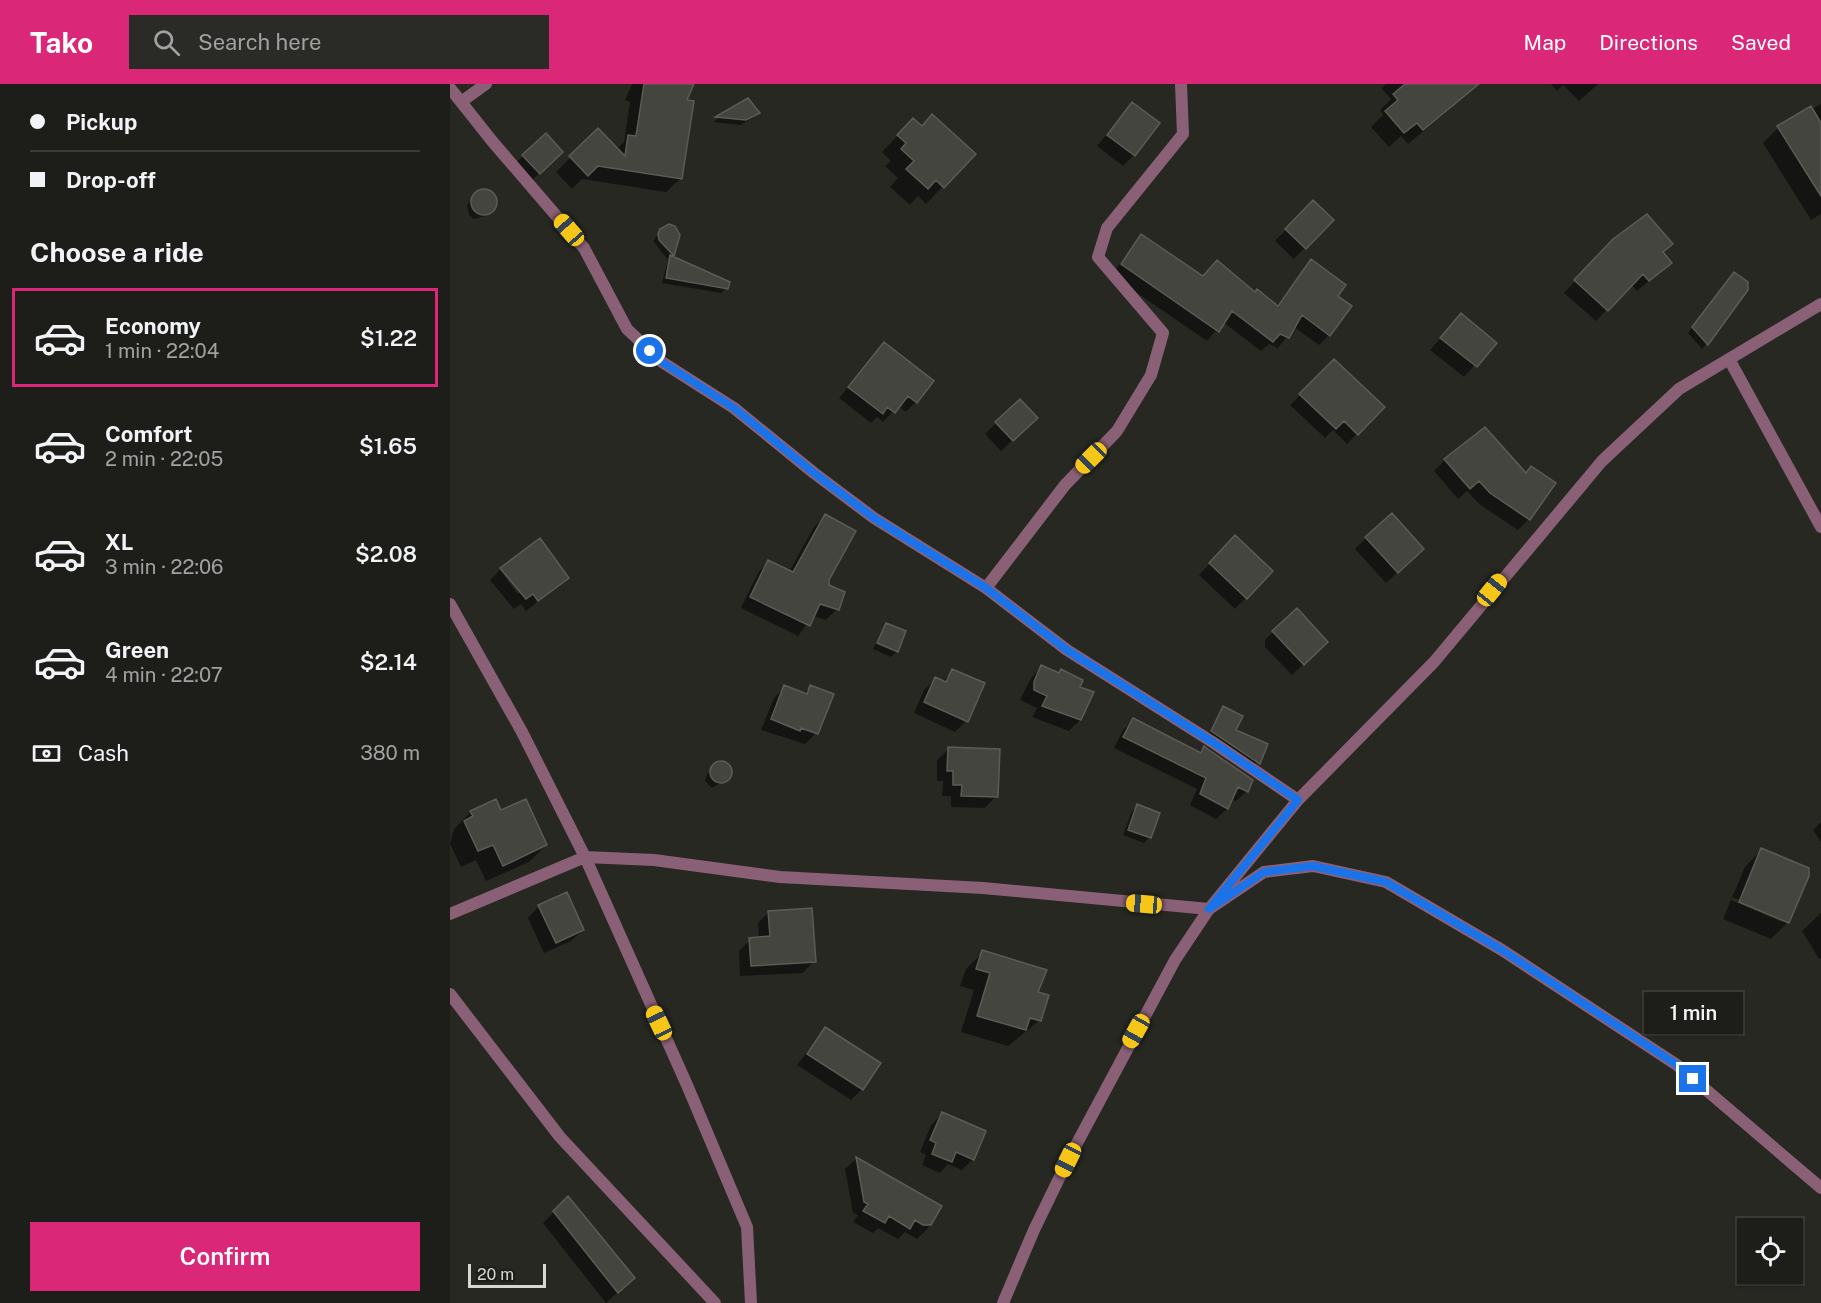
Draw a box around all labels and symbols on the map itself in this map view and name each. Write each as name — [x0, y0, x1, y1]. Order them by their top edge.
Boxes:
car — [550, 211, 588, 249]
route start — [636, 337, 663, 364]
car — [1072, 439, 1110, 477]
car — [1474, 570, 1510, 610]
car — [1125, 893, 1163, 915]
callout: 1 min — [1644, 992, 1742, 1034]
car — [643, 1003, 675, 1043]
car — [1119, 1011, 1153, 1051]
route end — [1679, 1065, 1706, 1092]
car — [1052, 1140, 1084, 1180]
scale bar — [468, 1261, 546, 1288]

